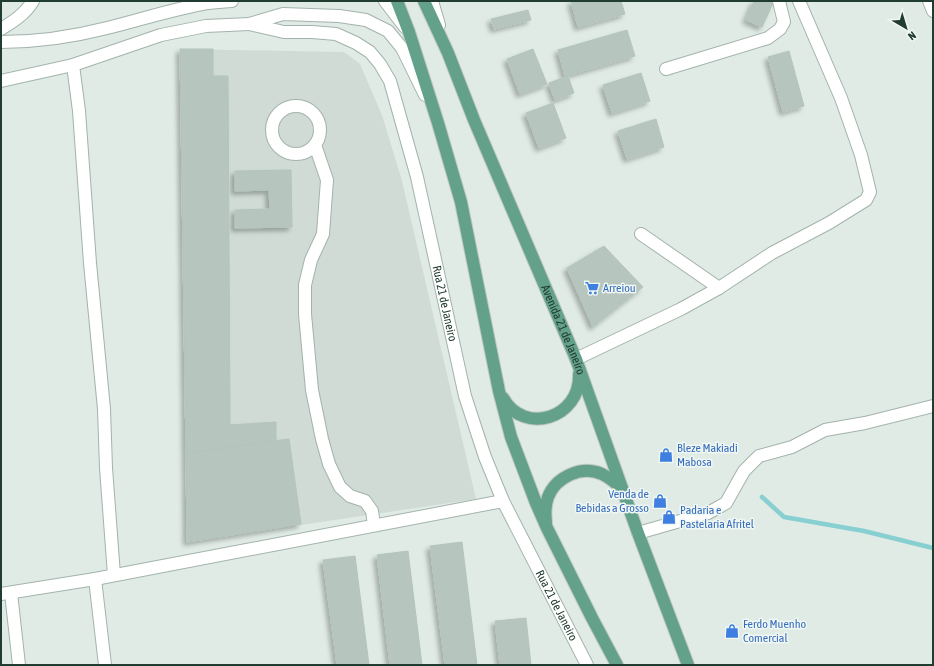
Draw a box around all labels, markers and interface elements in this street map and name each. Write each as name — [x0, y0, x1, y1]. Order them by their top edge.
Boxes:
north arrow — [886, 8, 926, 48]
text: N — [906, 29, 918, 43]
street label: Rua 21 de Janeiro — [430, 264, 460, 343]
supermarket icon: Arreiou — [584, 280, 600, 296]
place label: Arreiou — [603, 281, 636, 295]
street label: Avenida 21 de Janeiro — [538, 283, 588, 377]
place label: Bleze Makiadi Mabosa — [677, 441, 738, 469]
shop icon: Bleze Makiadi Mabosa — [658, 447, 674, 463]
place label: Venda de Bebidas a Grosso — [575, 487, 649, 515]
shop icon: Venda de Bebidas a Grosso — [652, 493, 668, 509]
place label: Padaria e Pastelaria Afritel — [680, 503, 755, 531]
shop icon: Padaria e Pastelaria Afritel — [661, 509, 677, 525]
street label: Rua 21 de Janeiro — [533, 568, 581, 644]
place label: Ferdo Muenho Comercial — [743, 617, 806, 645]
shop icon: Ferdo Muenho Comercial — [724, 623, 740, 639]

